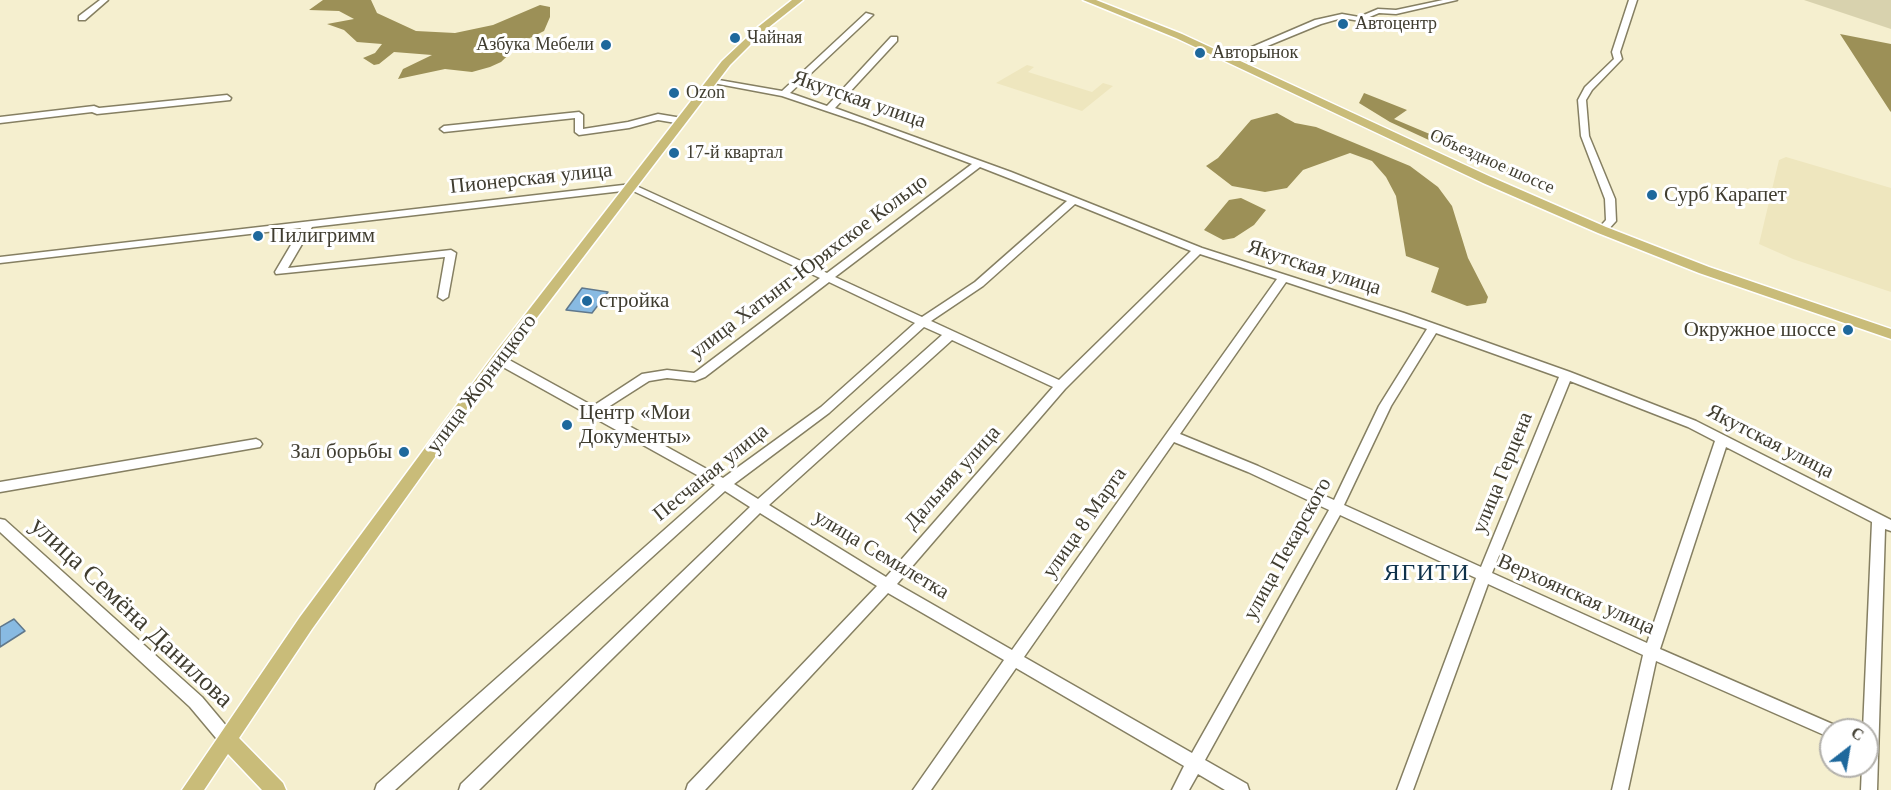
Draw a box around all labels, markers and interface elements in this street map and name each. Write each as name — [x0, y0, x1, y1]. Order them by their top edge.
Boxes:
place label: Автоцентр — [1355, 13, 1437, 35]
marker: Автоцентр — [1336, 17, 1350, 31]
place label: Чайная — [747, 27, 802, 49]
marker: Чайная — [728, 31, 742, 45]
place label: Азбука Мебели — [476, 34, 594, 56]
marker: Азбука Мебели — [599, 38, 613, 52]
place label: Авторынок — [1212, 42, 1298, 64]
marker: Авторынок — [1193, 46, 1207, 60]
street label: Якутская улица — [789, 65, 929, 135]
place label: Ozon — [686, 82, 725, 104]
marker: Ozon — [667, 86, 681, 100]
street label: Объездное шоссе — [1426, 125, 1558, 199]
place label: 17-й квартал — [686, 142, 783, 164]
marker: 17-й квартал — [667, 146, 681, 160]
street label: Пионерская улица — [449, 158, 613, 200]
street label: улица Хатынг-Юряхское Кольцо — [685, 169, 933, 365]
place label: Сурб Карапет — [1664, 182, 1787, 208]
marker: Сурб Карапет — [1645, 188, 1659, 202]
place label: Пилигримм — [270, 223, 375, 249]
marker: Пилигримм — [251, 229, 265, 243]
street label: Якутская улица — [1244, 235, 1384, 301]
place label: стройка — [599, 288, 669, 314]
marker: стройка — [580, 294, 594, 308]
street label: улица Жорницкого — [421, 309, 543, 459]
place label: Окружное шоссе — [1684, 317, 1836, 343]
marker: Окружное шоссе — [1841, 323, 1855, 337]
street label: Якутская улица — [1702, 399, 1838, 485]
place label: Центр «Мои Документы» — [579, 400, 692, 450]
street label: улица Герцена — [1467, 409, 1539, 537]
marker: Центр «Мои Документы» — [560, 418, 574, 432]
street label: Песчаная улица — [648, 419, 774, 527]
street label: Дальняя улица — [900, 421, 1006, 535]
place label: Зал борьбы — [290, 439, 392, 465]
marker: Зал борьбы — [397, 445, 411, 459]
street label: улица 8 Марта — [1037, 463, 1133, 583]
street label: улица Пекарского — [1238, 473, 1338, 625]
street label: улица Семилетка — [809, 505, 953, 605]
street label: улица Семёна Данилова — [23, 511, 239, 715]
street label: Верхоянская улица — [1493, 549, 1659, 641]
district label: ЯГИТИ — [1384, 560, 1470, 588]
north arrow — [1819, 718, 1879, 778]
text: С — [1848, 724, 1867, 744]

